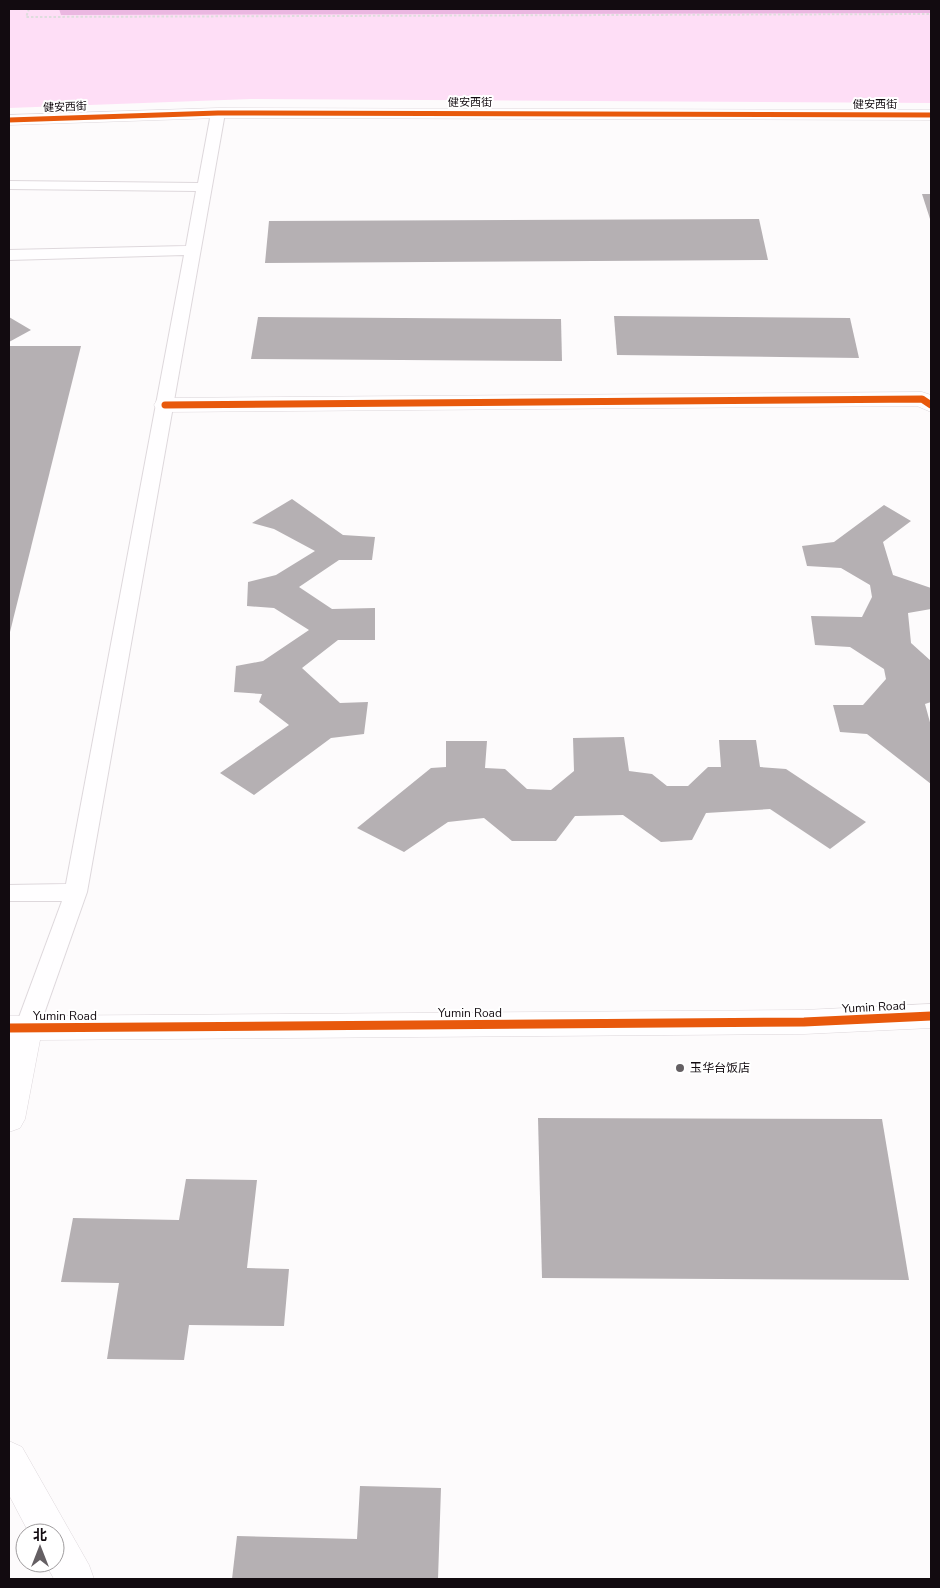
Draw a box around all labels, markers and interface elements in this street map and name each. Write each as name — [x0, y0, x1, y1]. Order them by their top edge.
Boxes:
street label: 健安西街 — [448, 95, 492, 110]
street label: 健安西街 — [853, 97, 897, 112]
street label: 健安西街 — [43, 99, 87, 115]
street label: Yumin Road — [841, 997, 906, 1017]
street label: Yumin Road — [437, 1005, 502, 1021]
street label: Yumin Road — [32, 1008, 97, 1024]
place label: 玉华台饭店 — [690, 1060, 750, 1076]
marker: 玉华台饭店 — [674, 1062, 686, 1074]
north arrow — [15, 1523, 65, 1573]
text: 北 — [33, 1526, 47, 1545]

